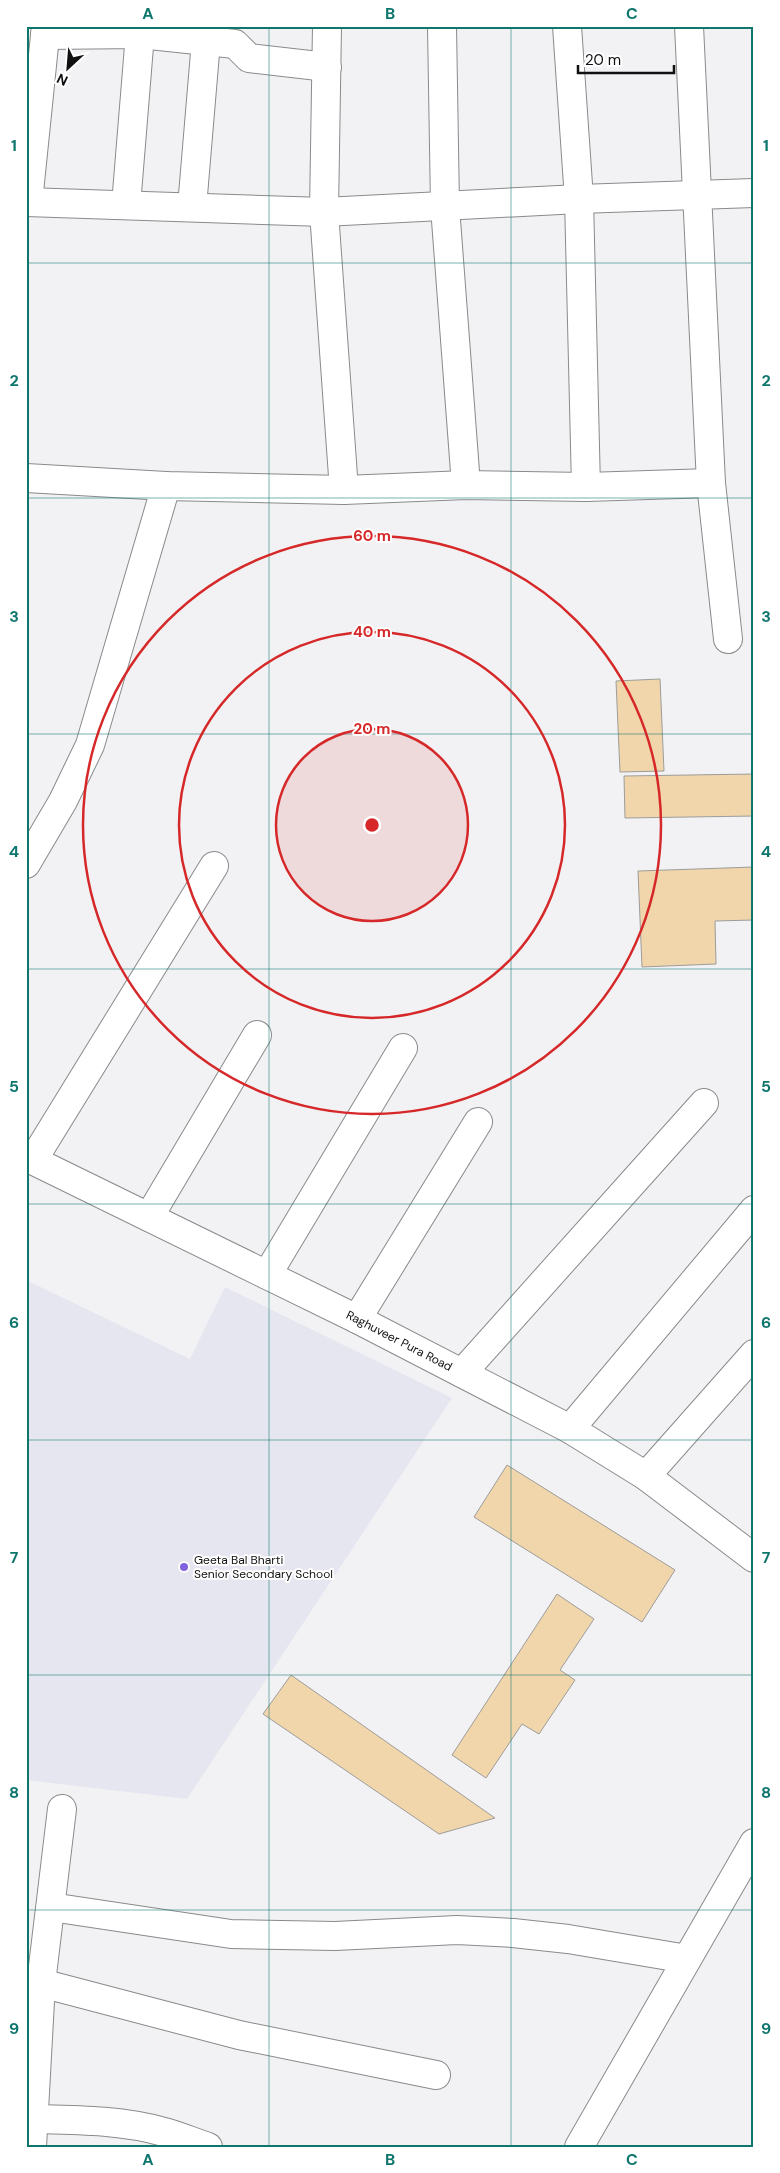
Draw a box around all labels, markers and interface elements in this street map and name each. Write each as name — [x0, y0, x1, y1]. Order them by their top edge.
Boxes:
text: A — [142, 3, 154, 24]
text: B — [385, 3, 395, 24]
text: C — [626, 3, 638, 24]
north arrow — [42, 42, 92, 92]
scale bar — [578, 42, 674, 74]
text: 20 m — [585, 50, 621, 70]
text: N — [54, 69, 71, 90]
text: 1 — [11, 135, 17, 156]
text: 1 — [763, 135, 769, 156]
text: 2 — [9, 370, 19, 391]
text: 2 — [761, 370, 771, 391]
text: 60 m — [353, 526, 391, 546]
text: 3 — [9, 606, 19, 627]
text: 3 — [761, 606, 771, 627]
text: 40 m — [353, 622, 391, 642]
text: 20 m — [354, 719, 390, 739]
centre of rings — [363, 816, 381, 834]
text: 4 — [9, 841, 19, 862]
text: 4 — [761, 841, 771, 862]
text: 5 — [9, 1076, 19, 1097]
text: 5 — [761, 1076, 771, 1097]
street label: Raghuveer Pura Road — [343, 1307, 455, 1375]
text: 6 — [9, 1312, 19, 1333]
text: 6 — [761, 1312, 771, 1333]
text: 7 — [10, 1547, 19, 1568]
text: 7 — [762, 1547, 771, 1568]
place label: Geeta Bal Bharti Senior Secondary School — [194, 1552, 333, 1582]
marker: Geeta Bal Bharti Senior Secondary School — [178, 1561, 190, 1573]
text: 8 — [9, 1782, 19, 1803]
text: 8 — [761, 1782, 771, 1803]
text: 9 — [9, 2018, 19, 2039]
text: 9 — [761, 2018, 771, 2039]
text: A — [142, 2149, 154, 2170]
text: B — [385, 2149, 395, 2170]
text: C — [626, 2149, 638, 2170]

